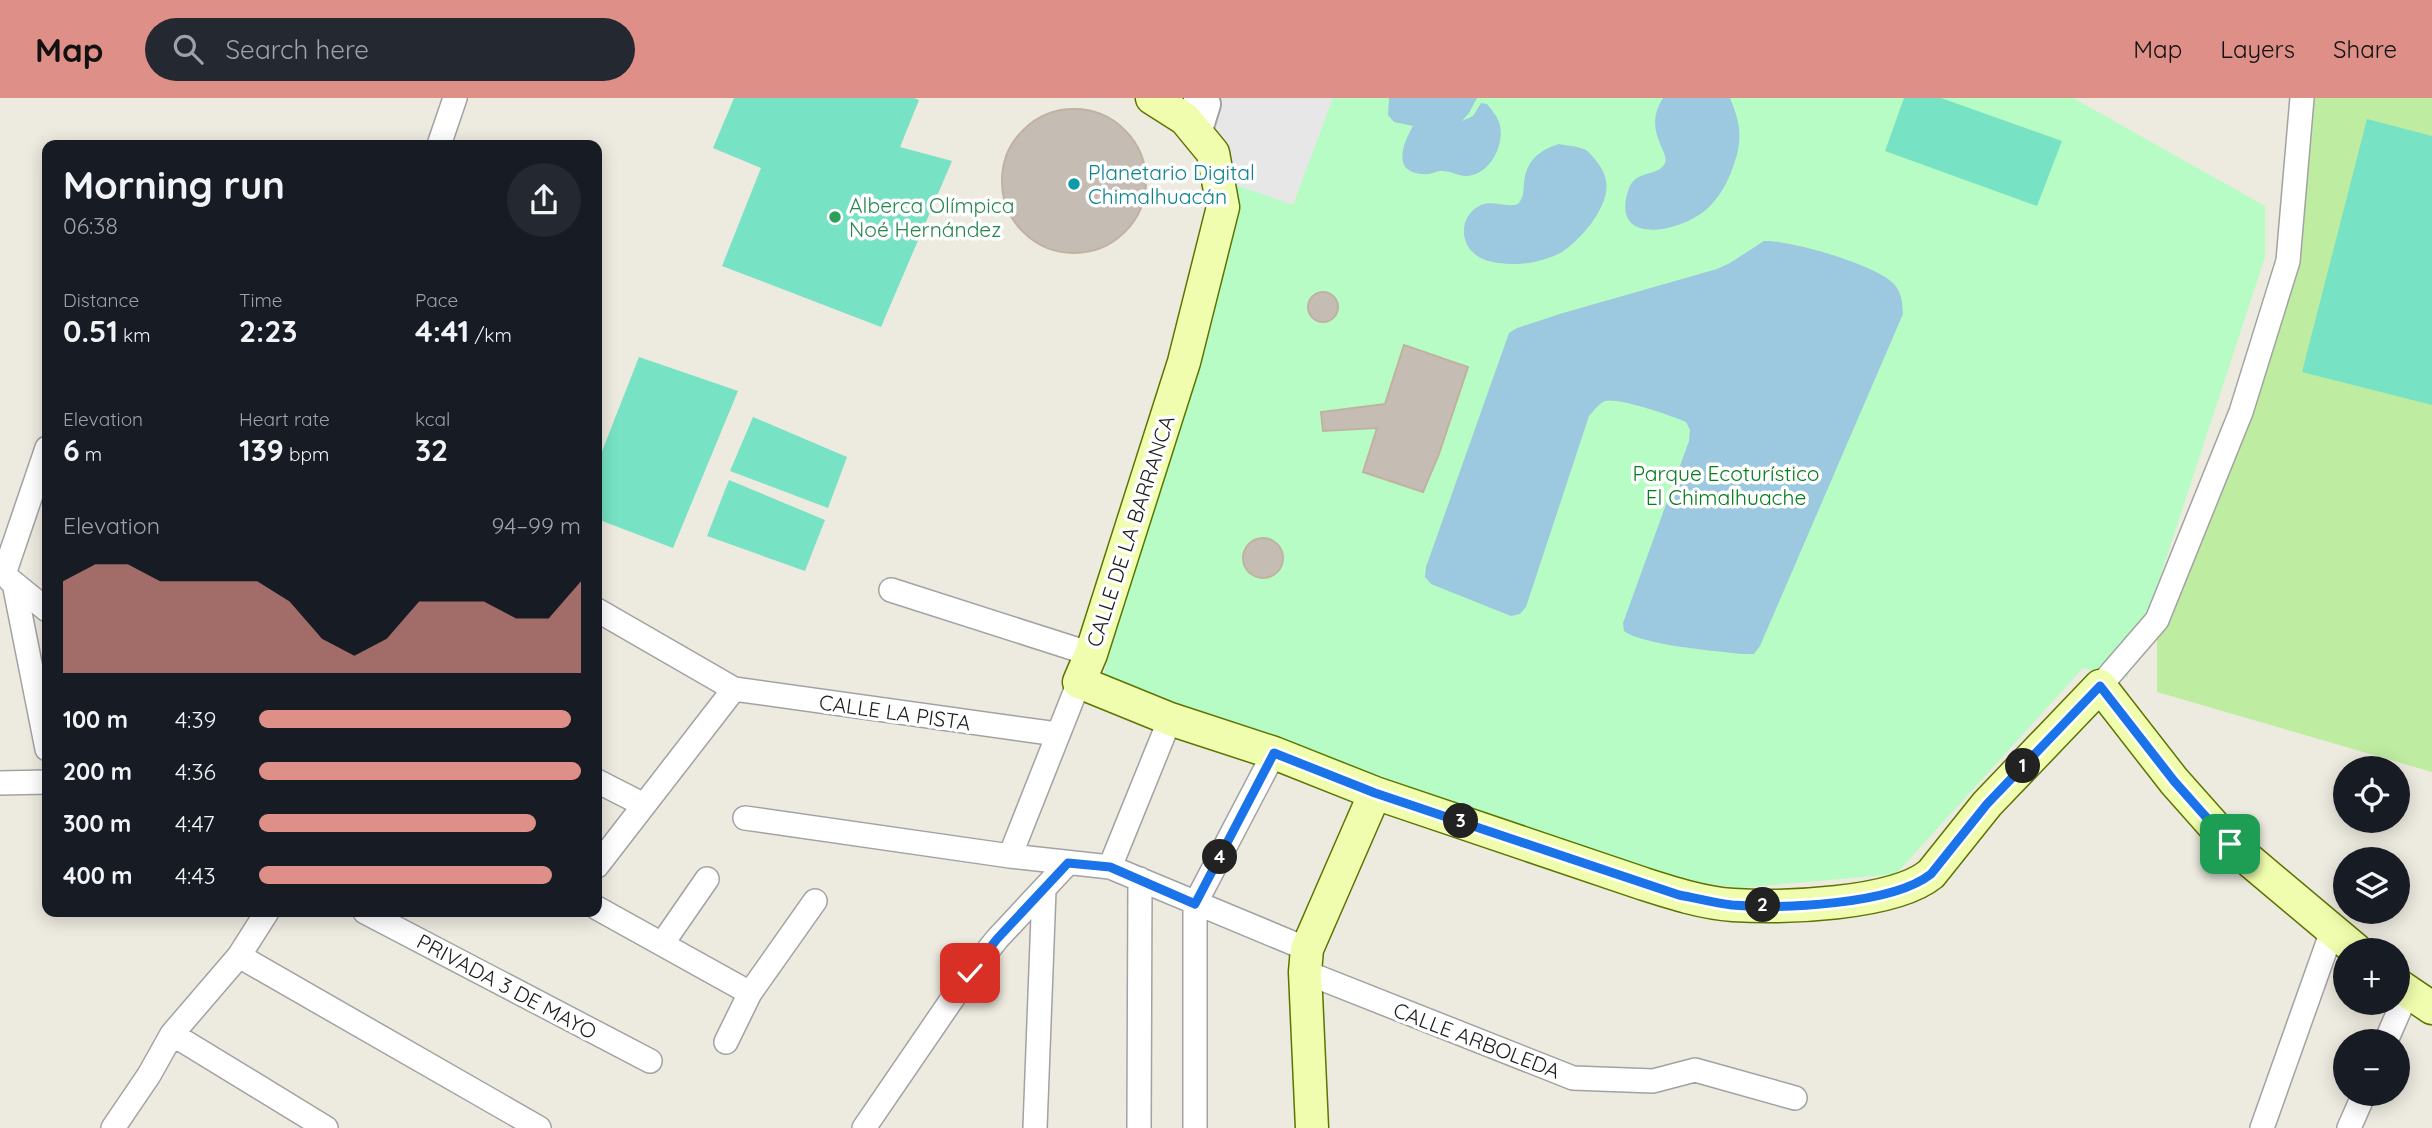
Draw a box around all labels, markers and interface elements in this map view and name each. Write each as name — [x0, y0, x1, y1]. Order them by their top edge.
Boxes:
search box — [145, 18, 635, 81]
text: Map — [35, 29, 103, 70]
icon: search — [169, 30, 207, 68]
text: Search here — [225, 33, 369, 66]
text: Map — [2133, 34, 2182, 64]
text: Layers — [2220, 34, 2295, 64]
text: Share — [2333, 34, 2397, 64]
place label: Planetario Digital Chimalhuacán — [1088, 159, 1255, 209]
text: Morning run — [63, 161, 285, 209]
button: share — [507, 163, 581, 237]
marker: Planetario Digital Chimalhuacán — [1066, 176, 1082, 192]
place label: Alberca Olímpica Noé Hernández — [849, 192, 1014, 242]
marker: Alberca Olímpica Noé Hernández — [827, 209, 843, 225]
text: 06:38 — [63, 211, 118, 240]
text: Distance — [63, 288, 139, 312]
text: Time — [239, 288, 283, 312]
text: Pace — [415, 288, 458, 312]
text: 0.51 — [63, 312, 118, 350]
text: 2:23 — [239, 312, 297, 350]
text: 4:41 — [415, 312, 469, 350]
text: km — [118, 323, 151, 347]
text: /km — [469, 323, 512, 347]
text: Elevation — [63, 407, 143, 431]
text: Heart rate — [239, 407, 330, 431]
text: kcal — [415, 407, 450, 431]
street label: CALLE DE LA BARRANCA — [1080, 412, 1180, 650]
text: 6 — [63, 431, 80, 469]
text: 139 — [239, 431, 284, 469]
text: 32 — [415, 431, 448, 469]
text: m — [80, 442, 102, 466]
text: bpm — [284, 442, 329, 466]
park label: Parque Ecoturístico El Chimalhuache — [1632, 460, 1820, 510]
text: Elevation — [63, 511, 160, 540]
text: 94–99 m — [491, 511, 581, 540]
street label: CALLE LA PISTA — [818, 689, 972, 735]
text: 100 m — [63, 705, 128, 734]
text: 4:39 — [175, 705, 216, 734]
pin: 1 — [2006, 748, 2040, 784]
text: 1 — [2019, 753, 2026, 777]
map controls — [2333, 756, 2410, 1106]
button: locate — [2333, 756, 2410, 833]
text: 200 m — [63, 757, 132, 786]
text: 4:36 — [175, 757, 216, 786]
pin: 3 — [1444, 804, 1478, 838]
text: 3 — [1455, 808, 1466, 832]
text: 300 m — [63, 809, 131, 838]
text: 4:47 — [175, 809, 215, 838]
pin — [2200, 814, 2260, 874]
icon: arrive — [2211, 825, 2249, 863]
pin: 4 — [1202, 840, 1238, 874]
text: 4 — [1214, 844, 1225, 868]
button: layers — [2333, 847, 2410, 924]
text: 400 m — [63, 861, 132, 890]
text: 4:43 — [175, 861, 216, 890]
pin: 2 — [1746, 888, 1780, 922]
text: 2 — [1757, 892, 1768, 916]
street label: PRIVADA 3 DE MAYO — [413, 928, 601, 1044]
button: + — [2333, 938, 2410, 1015]
pin — [940, 943, 1000, 1003]
icon: check — [951, 954, 989, 992]
street label: CALLE ARBOLEDA — [1390, 996, 1564, 1084]
button: − — [2333, 1029, 2410, 1106]

